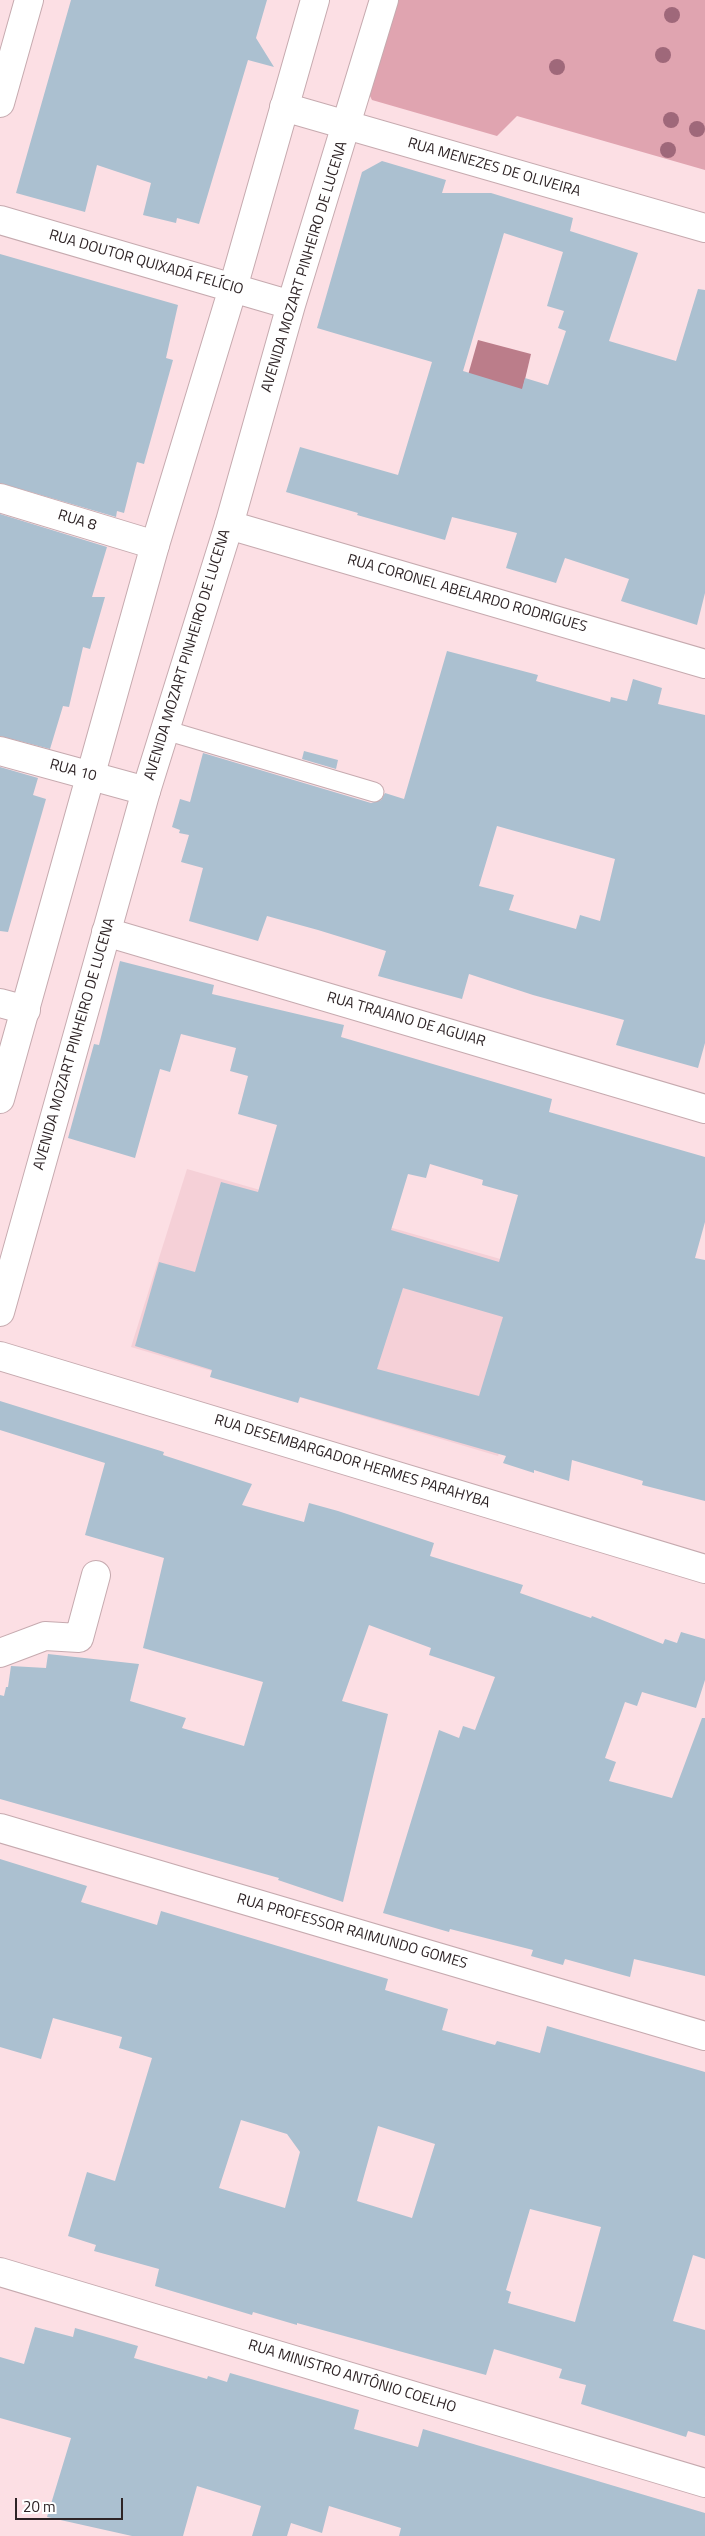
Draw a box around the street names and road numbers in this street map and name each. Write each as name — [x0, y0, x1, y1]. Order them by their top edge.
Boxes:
street label: RUA MENEZES DE OLIVEIRA — [406, 135, 582, 201]
street label: AVENIDA MOZART PINHEIRO DE LUCENA — [258, 139, 352, 395]
street label: RUA DOUTOR QUIXADÁ FELÍCIO — [47, 227, 245, 299]
street label: RUA 8 — [56, 507, 98, 535]
street label: AVENIDA MOZART PINHEIRO DE LUCENA — [141, 527, 235, 783]
street label: RUA CORONEL ABELARDO RODRIGUES — [345, 551, 589, 637]
street label: RUA 10 — [48, 756, 98, 786]
street label: AVENIDA MOZART PINHEIRO DE LUCENA — [30, 916, 120, 1172]
street label: RUA TRAJANO DE AGUIAR — [325, 989, 487, 1051]
street label: RUA DESEMBARGADOR HERMES PARAHYBA — [212, 1411, 492, 1513]
street label: RUA PROFESSOR RAIMUNDO GOMES — [235, 1890, 469, 1974]
street label: RUA MINISTRO ANTÔNIO COELHO — [246, 2337, 458, 2417]

